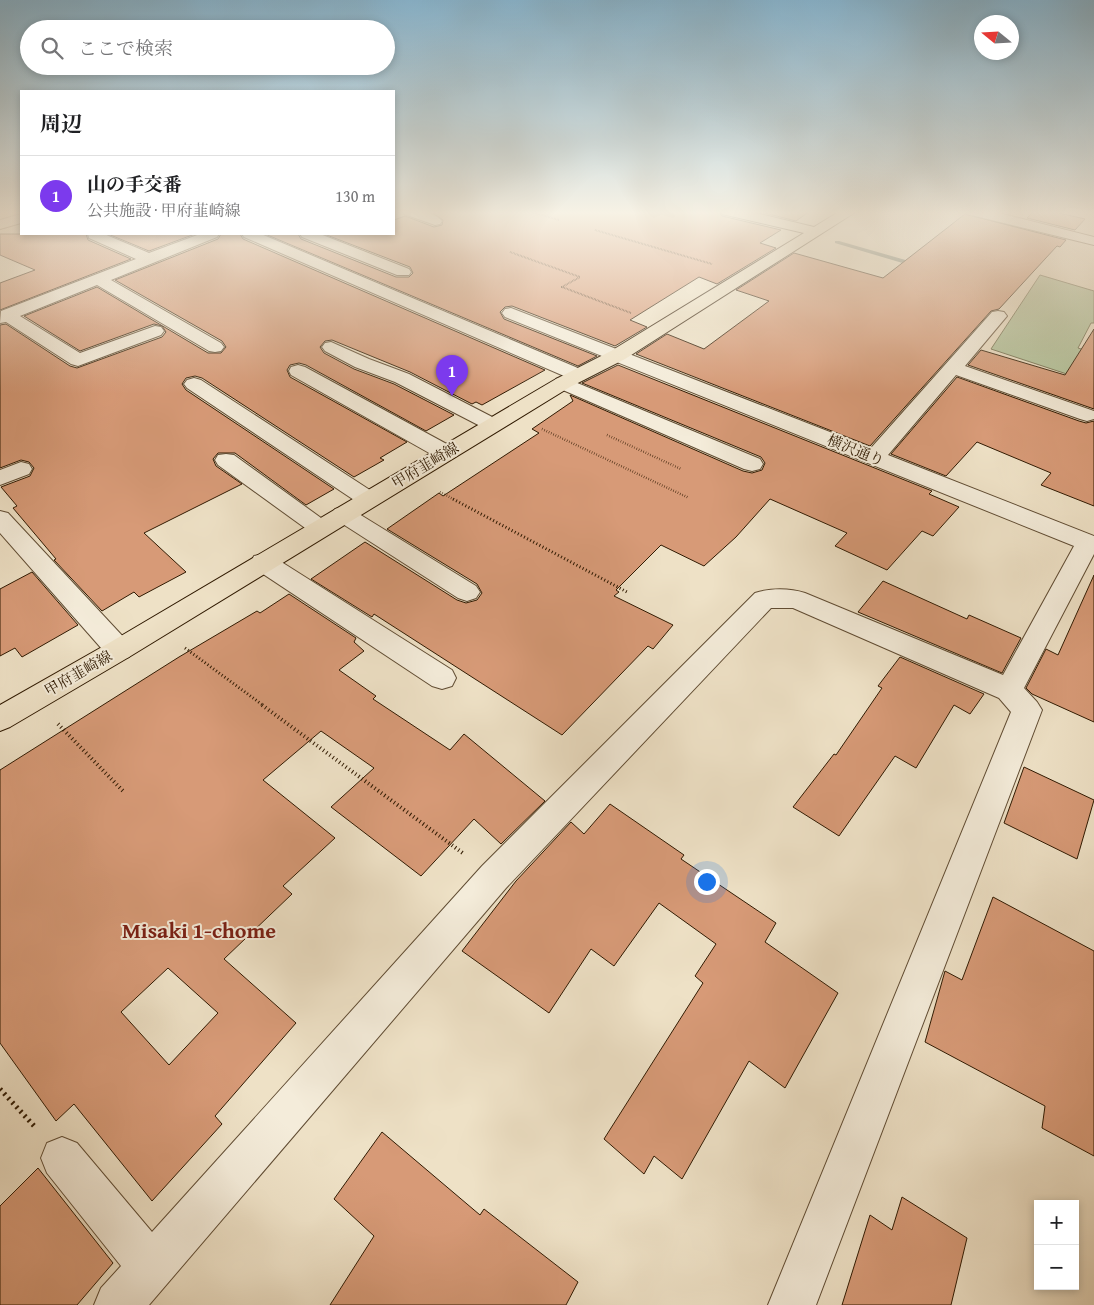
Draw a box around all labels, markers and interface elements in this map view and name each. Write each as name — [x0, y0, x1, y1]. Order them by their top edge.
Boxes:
north arrow — [974, 15, 1019, 60]
search box — [20, 20, 395, 75]
icon: search — [38, 34, 66, 62]
text: ここで検索 — [78, 34, 173, 62]
text: 周辺 — [40, 108, 82, 139]
text: 山の手交番 — [87, 170, 182, 198]
text: 1 — [52, 184, 60, 208]
text: 130 m — [335, 184, 375, 208]
text: 公共施設 · 甲府韮崎線 — [87, 198, 241, 222]
pin: 1 — [436, 355, 468, 396]
street label: 横沢通り — [824, 429, 888, 471]
street label: 甲府韮崎線 — [387, 437, 463, 493]
street label: 甲府韮崎線 — [40, 645, 116, 701]
your location — [694, 869, 720, 895]
district label: Misaki 1-chome — [122, 914, 276, 946]
map controls — [1034, 1200, 1079, 1290]
button: + — [1034, 1200, 1079, 1245]
button: − — [1034, 1245, 1079, 1290]

